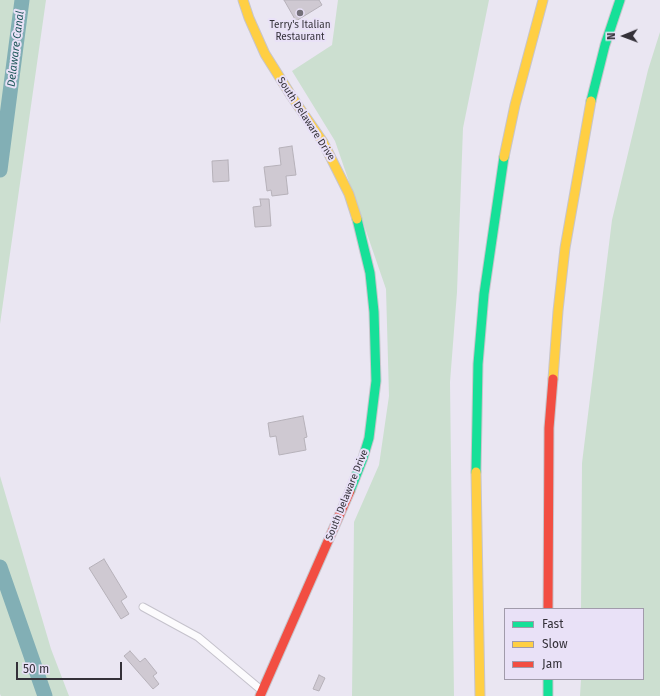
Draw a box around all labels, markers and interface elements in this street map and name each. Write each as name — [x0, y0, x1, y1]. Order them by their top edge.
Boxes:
marker: Terry's Italian Restaurant — [295, 8, 305, 18]
water label: Delaware Canal — [5, 10, 27, 88]
north arrow — [604, 16, 644, 56]
place label: Terry's Italian Restaurant — [270, 19, 330, 42]
text: N — [605, 32, 618, 40]
street label: South Delaware Drive — [275, 75, 337, 163]
street label: South Delaware Drive — [323, 448, 371, 542]
legend — [504, 608, 644, 680]
text: Fast — [542, 617, 564, 631]
text: Slow — [542, 637, 568, 651]
scale bar — [18, 654, 124, 680]
text: Jam — [542, 657, 562, 671]
text: 50 m — [23, 662, 49, 676]

